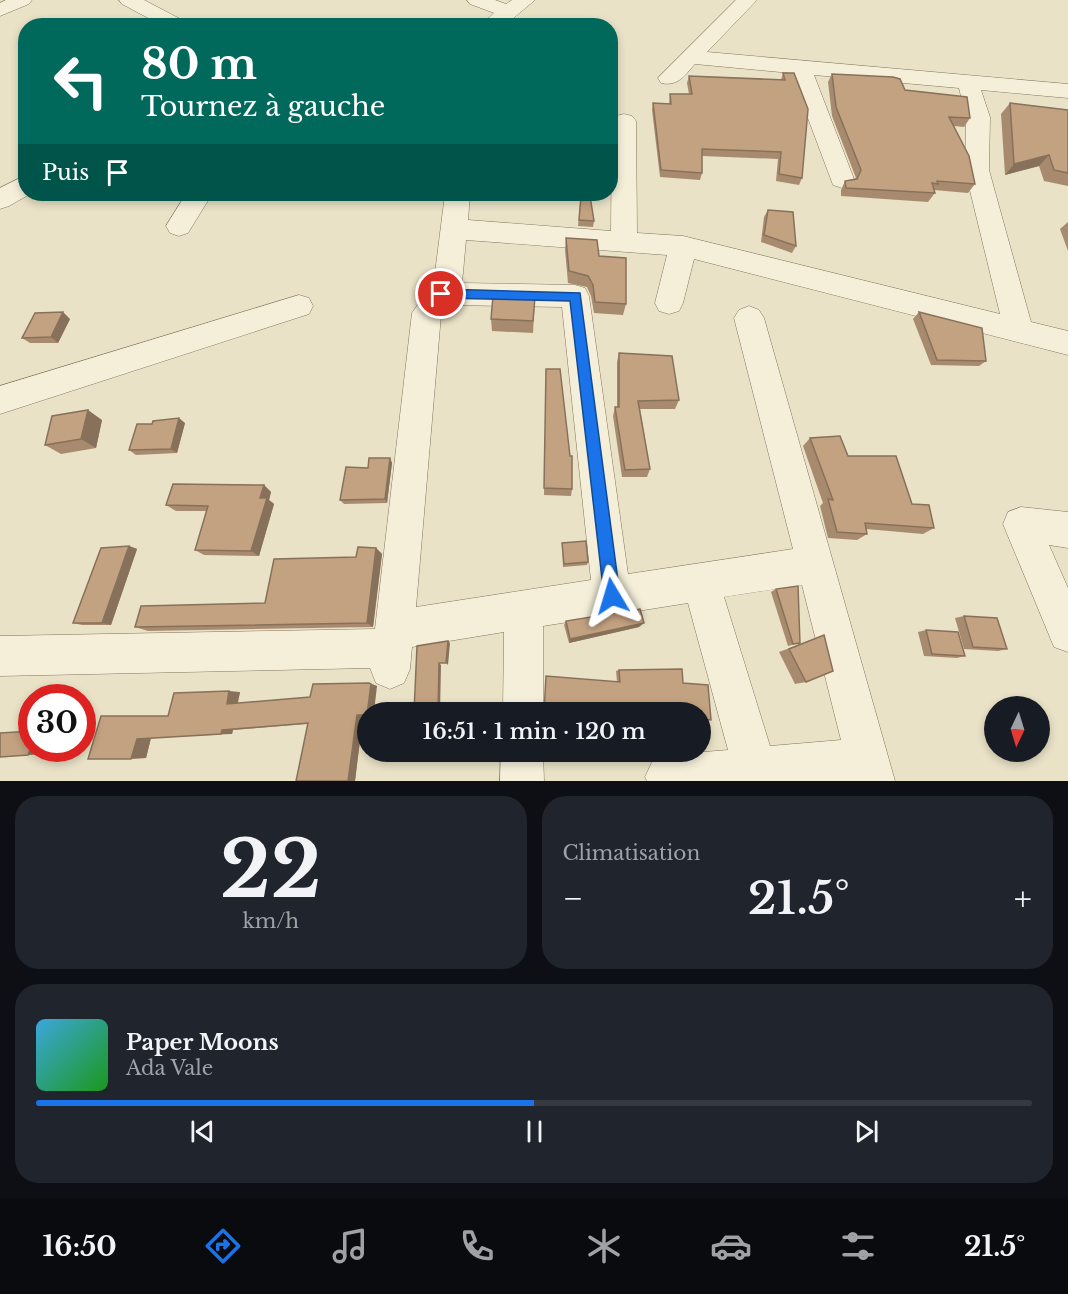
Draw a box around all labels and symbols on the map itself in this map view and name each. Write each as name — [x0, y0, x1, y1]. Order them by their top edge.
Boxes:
pin — [415, 268, 466, 319]
position arrow — [580, 564, 644, 628]
speed limit sign: 30 — [18, 684, 96, 762]
north arrow — [984, 696, 1050, 762]

